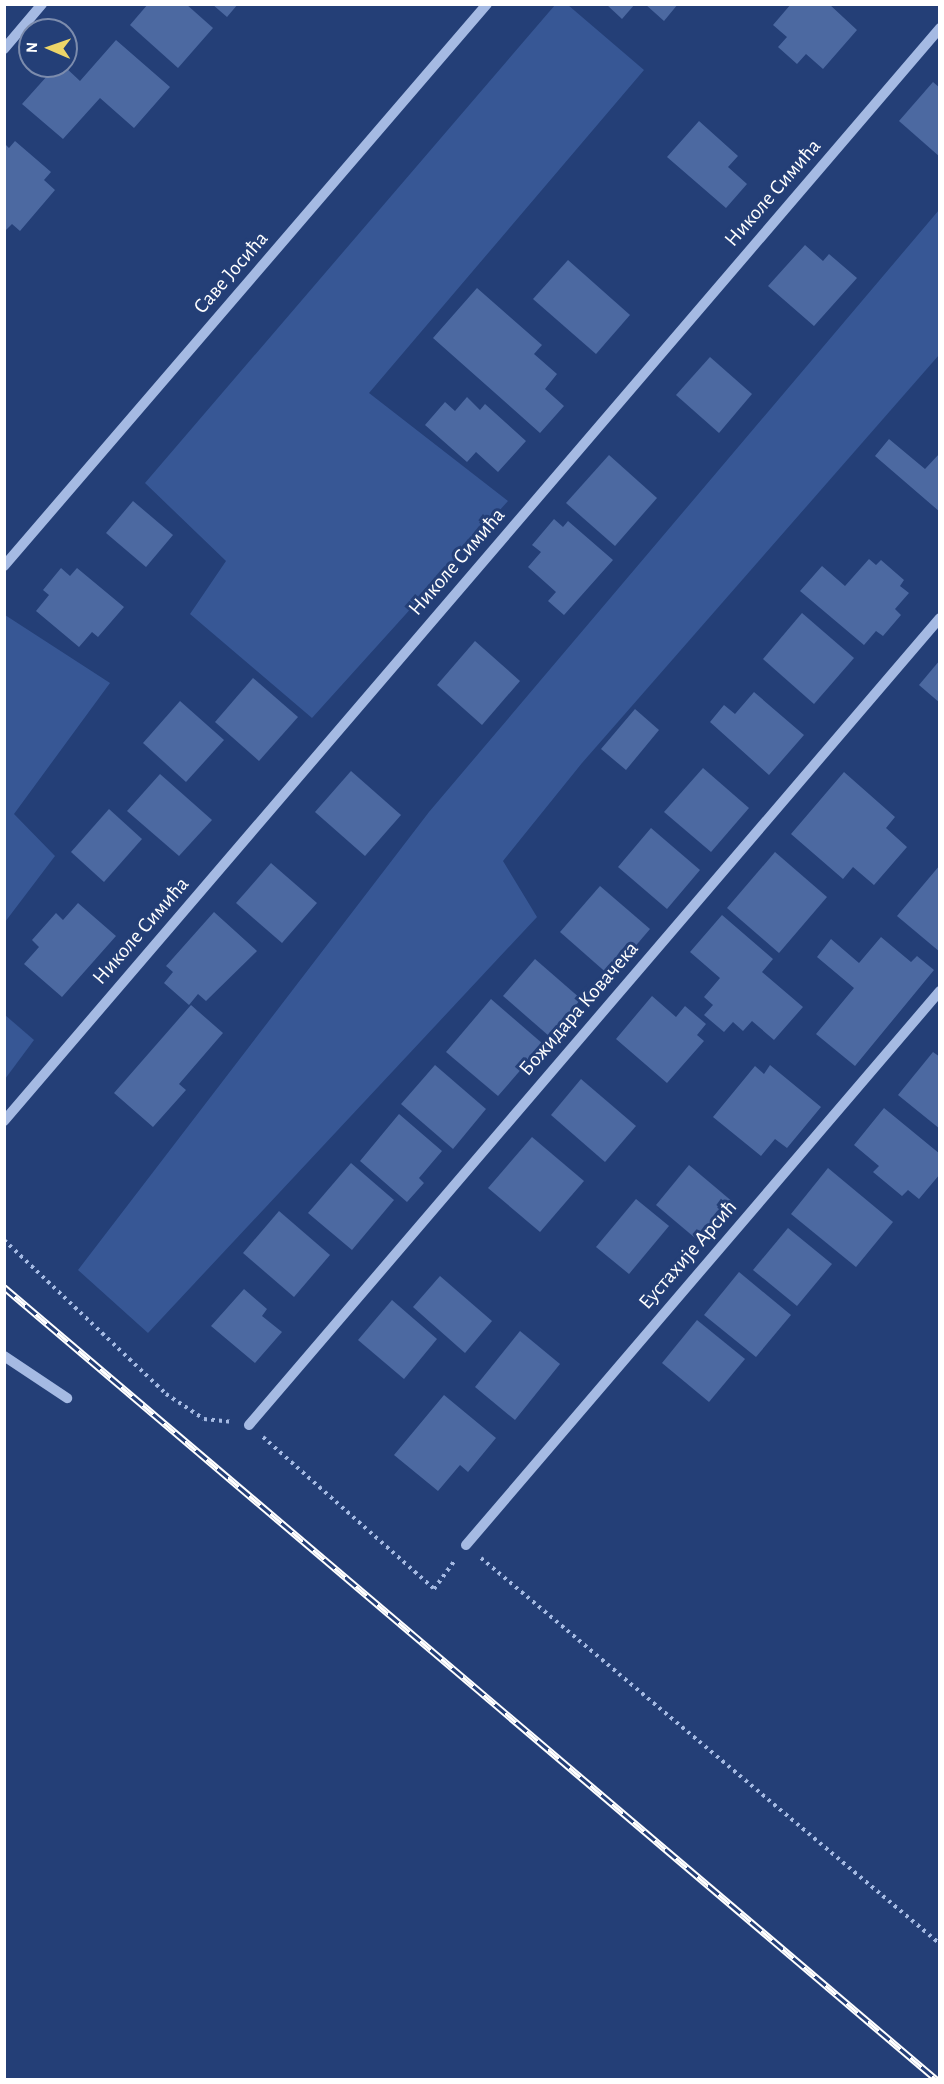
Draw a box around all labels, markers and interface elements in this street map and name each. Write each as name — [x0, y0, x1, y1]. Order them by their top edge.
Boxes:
north arrow — [18, 18, 78, 78]
text: N — [24, 42, 40, 53]
street label: Николе Симића — [719, 134, 827, 252]
street label: Саве Јосића — [188, 227, 274, 319]
street label: Николе Симића — [403, 503, 511, 621]
street label: Николе Симића — [87, 872, 195, 990]
street label: Божидара Ковачека — [514, 937, 644, 1081]
street label: Еустахије Арсић — [634, 1195, 742, 1315]

